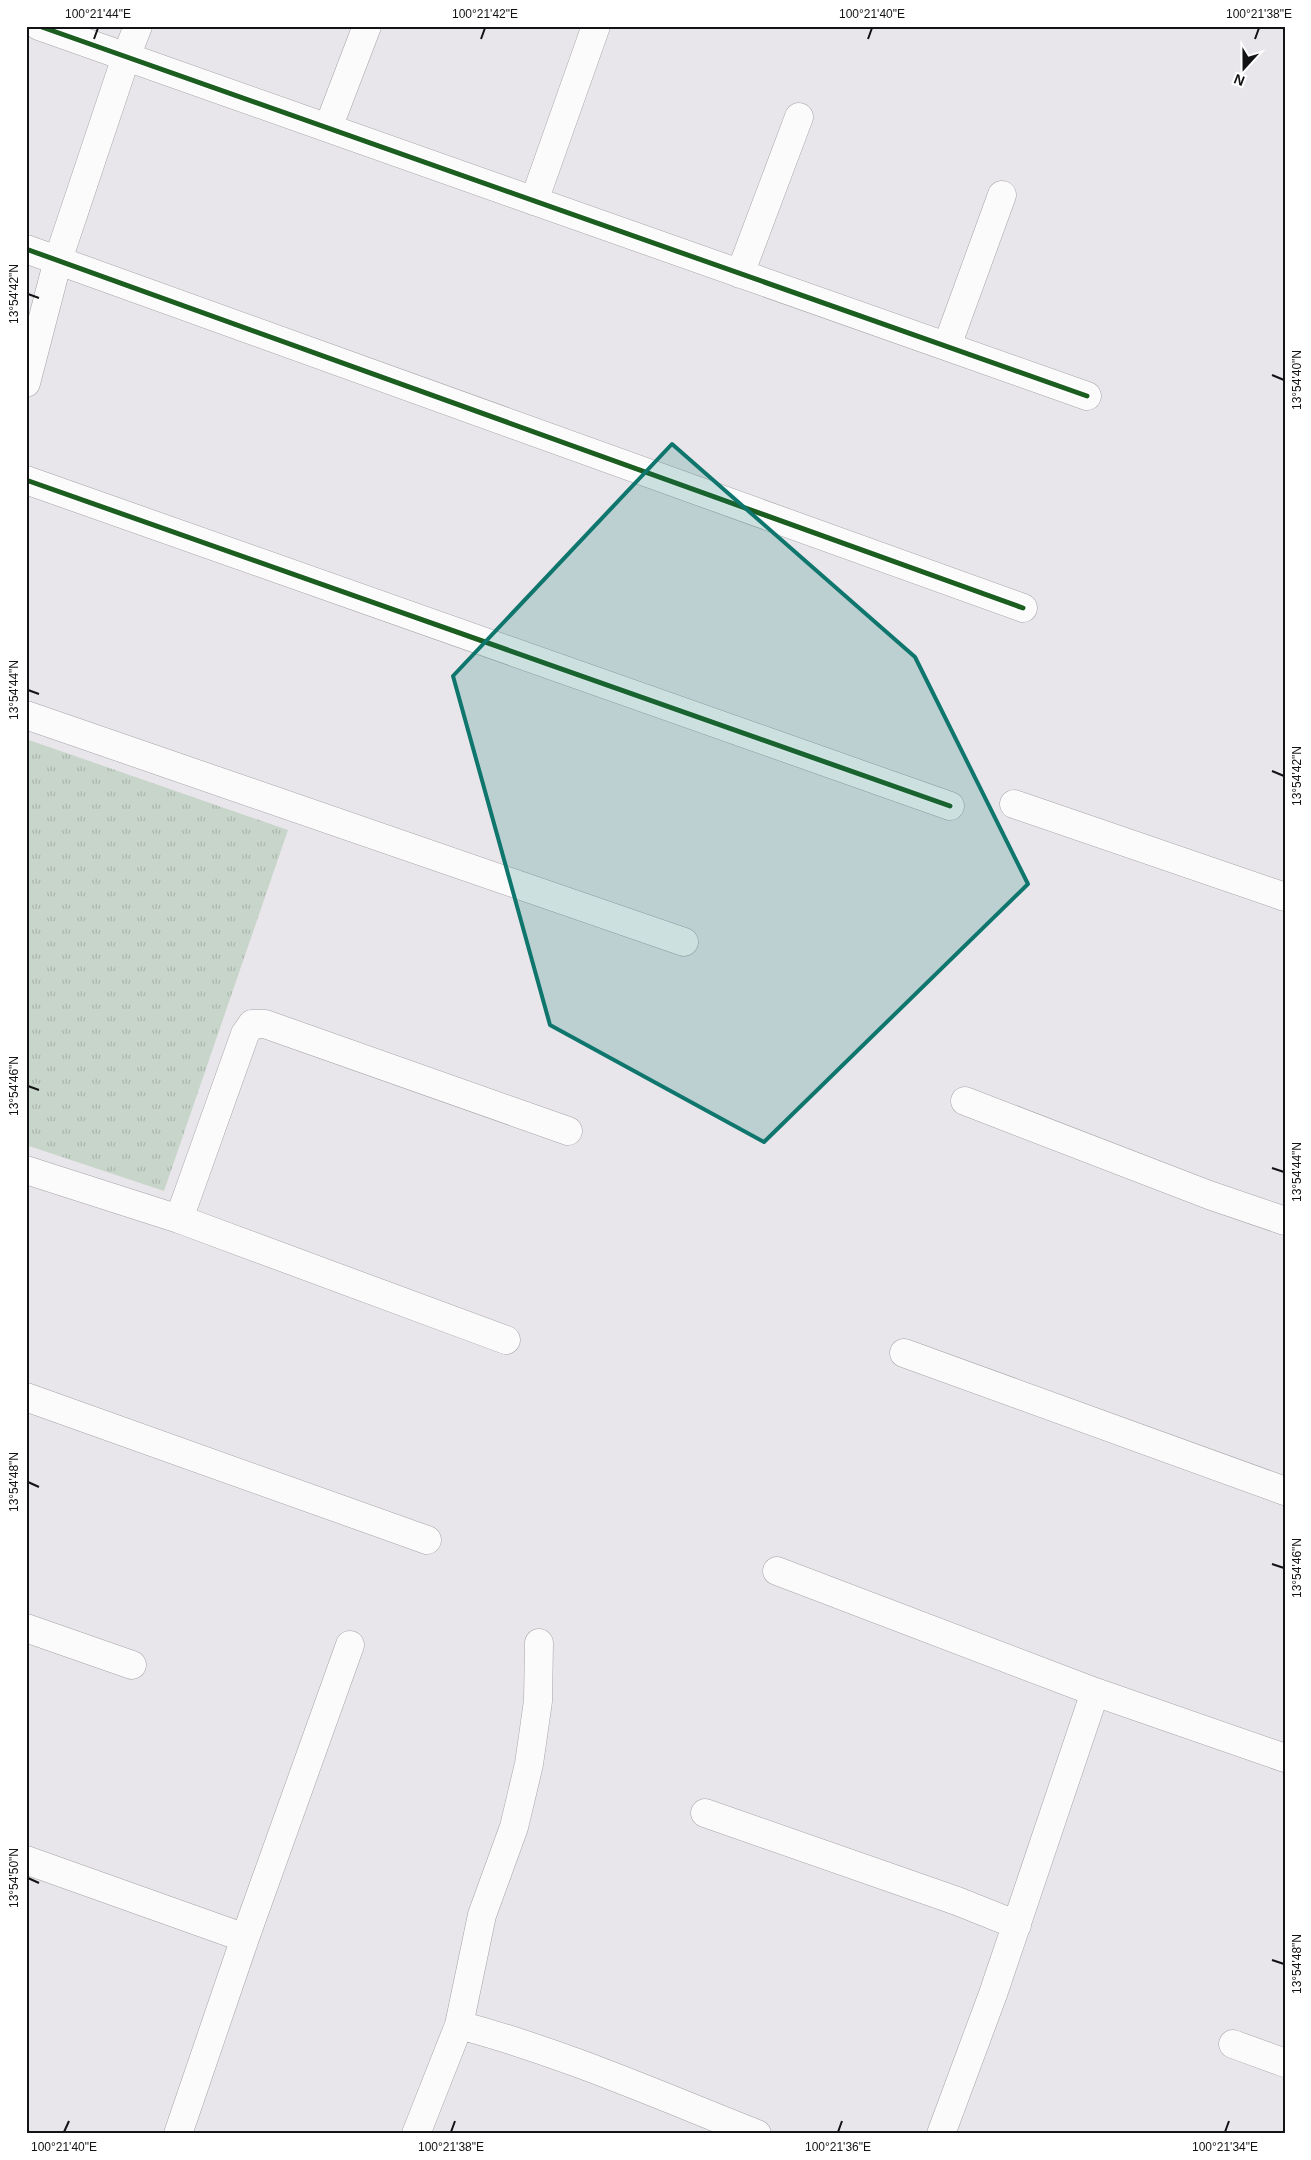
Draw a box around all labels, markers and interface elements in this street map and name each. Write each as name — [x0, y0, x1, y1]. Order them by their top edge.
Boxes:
text: 100°21'44"E — [65, 7, 131, 21]
text: 100°21'42"E — [452, 7, 518, 21]
text: 100°21'40"E — [839, 7, 905, 21]
text: 100°21'38"E — [1226, 7, 1292, 21]
north arrow — [1218, 42, 1268, 92]
text: N — [1232, 71, 1247, 89]
text: 13°54'42"N — [7, 264, 21, 324]
text: 13°54'40"N — [1290, 350, 1304, 410]
text: 13°54'44"N — [7, 660, 21, 720]
text: 13°54'42"N — [1290, 746, 1304, 806]
text: 13°54'46"N — [7, 1056, 21, 1116]
text: 13°54'44"N — [1290, 1142, 1304, 1202]
text: 13°54'48"N — [7, 1452, 21, 1512]
text: 13°54'46"N — [1290, 1538, 1304, 1598]
text: 13°54'50"N — [7, 1848, 21, 1908]
text: 13°54'48"N — [1290, 1934, 1304, 1994]
text: 100°21'40"E — [31, 2140, 97, 2154]
text: 100°21'38"E — [418, 2140, 484, 2154]
text: 100°21'36"E — [805, 2140, 871, 2154]
text: 100°21'34"E — [1192, 2140, 1258, 2154]

